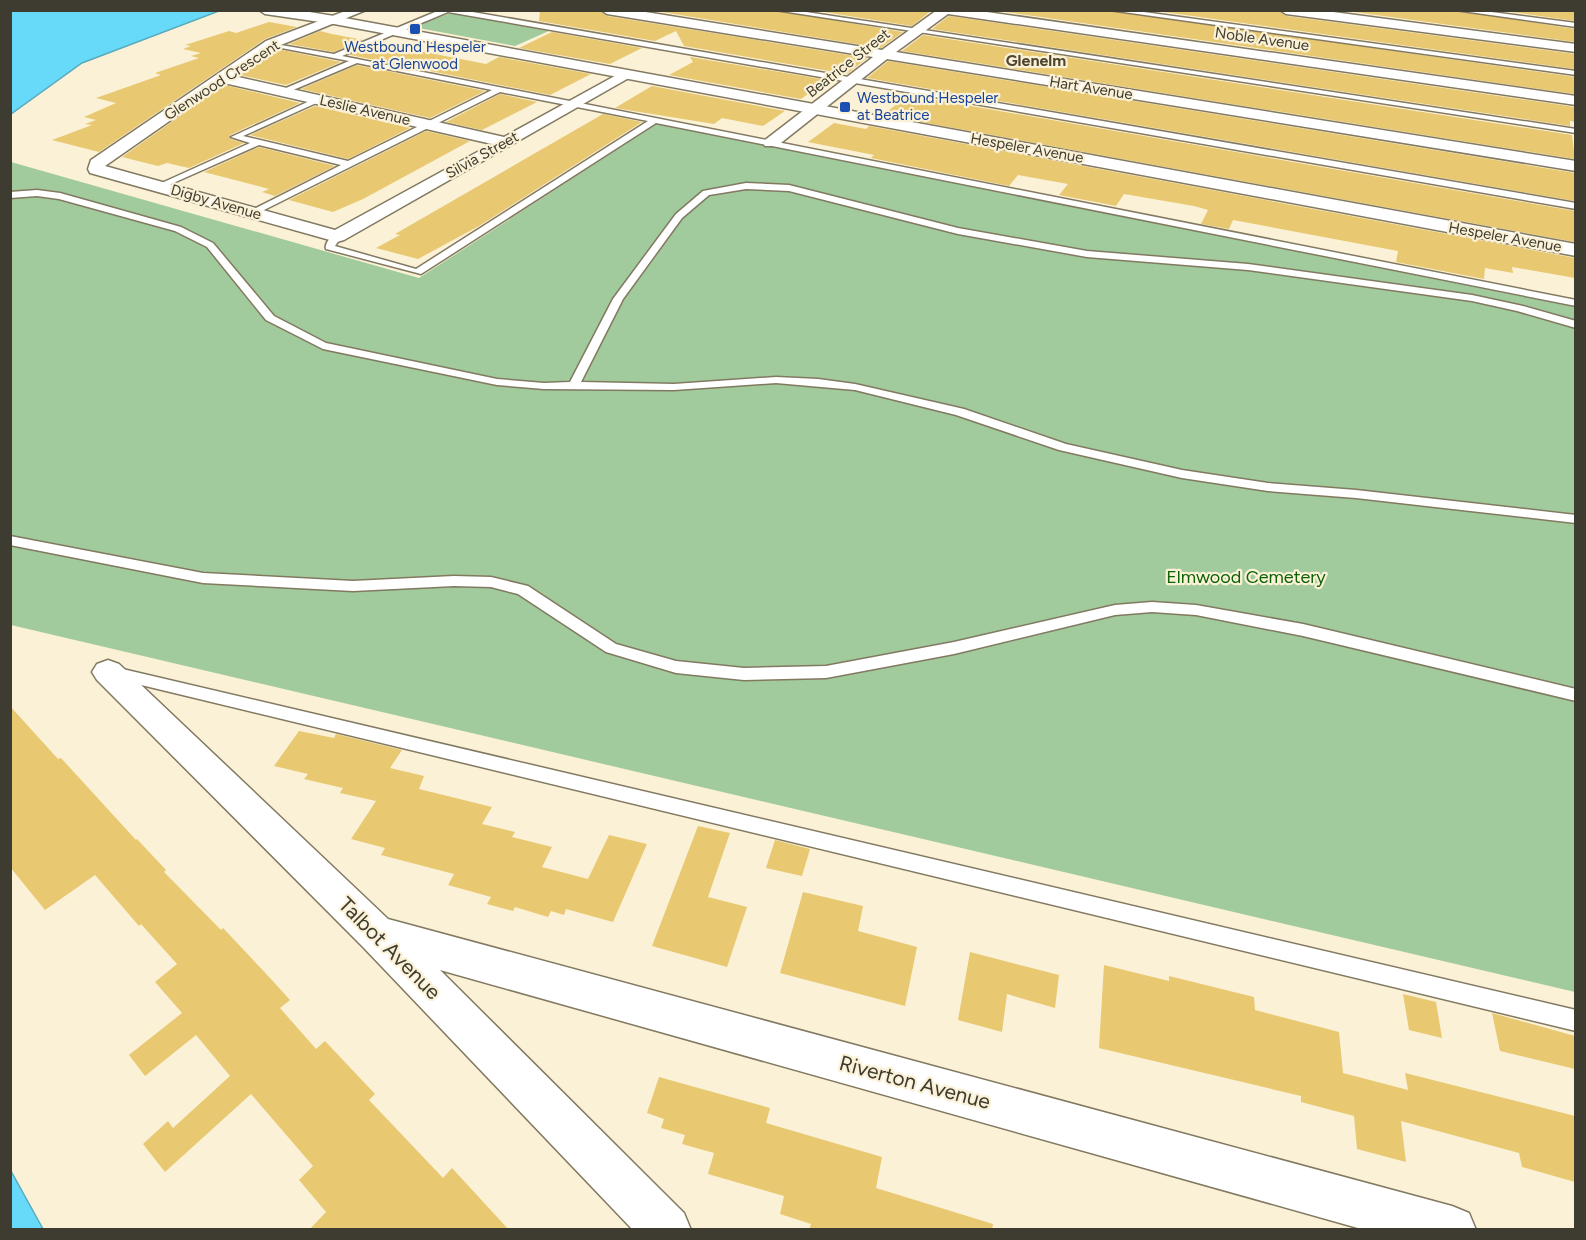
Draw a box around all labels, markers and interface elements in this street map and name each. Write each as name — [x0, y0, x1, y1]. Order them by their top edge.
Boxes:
marker: Westbound Hespeler at Glenwood — [408, 22, 422, 36]
street label: Noble Avenue — [1214, 23, 1310, 55]
street label: Beatrice Street — [803, 25, 894, 101]
street label: Glenwood Crescent — [161, 36, 283, 124]
place label: Westbound Hespeler at Glenwood — [344, 38, 486, 73]
district label: Glenelm — [1006, 51, 1066, 70]
street label: Hart Avenue — [1048, 73, 1134, 103]
place label: Westbound Hespeler at Beatrice — [857, 89, 998, 124]
street label: Leslie Avenue — [318, 91, 412, 129]
marker: Westbound Hespeler at Beatrice — [838, 100, 852, 114]
street label: Silvia Street — [442, 127, 522, 182]
street label: Hespeler Avenue — [969, 129, 1085, 167]
street label: Digby Avenue — [169, 180, 263, 224]
street label: Hespeler Avenue — [1447, 218, 1563, 256]
park label: Elmwood Cemetery — [1166, 566, 1326, 588]
street label: Talbot Avenue — [334, 892, 446, 1004]
street label: Riverton Avenue — [837, 1050, 993, 1114]

